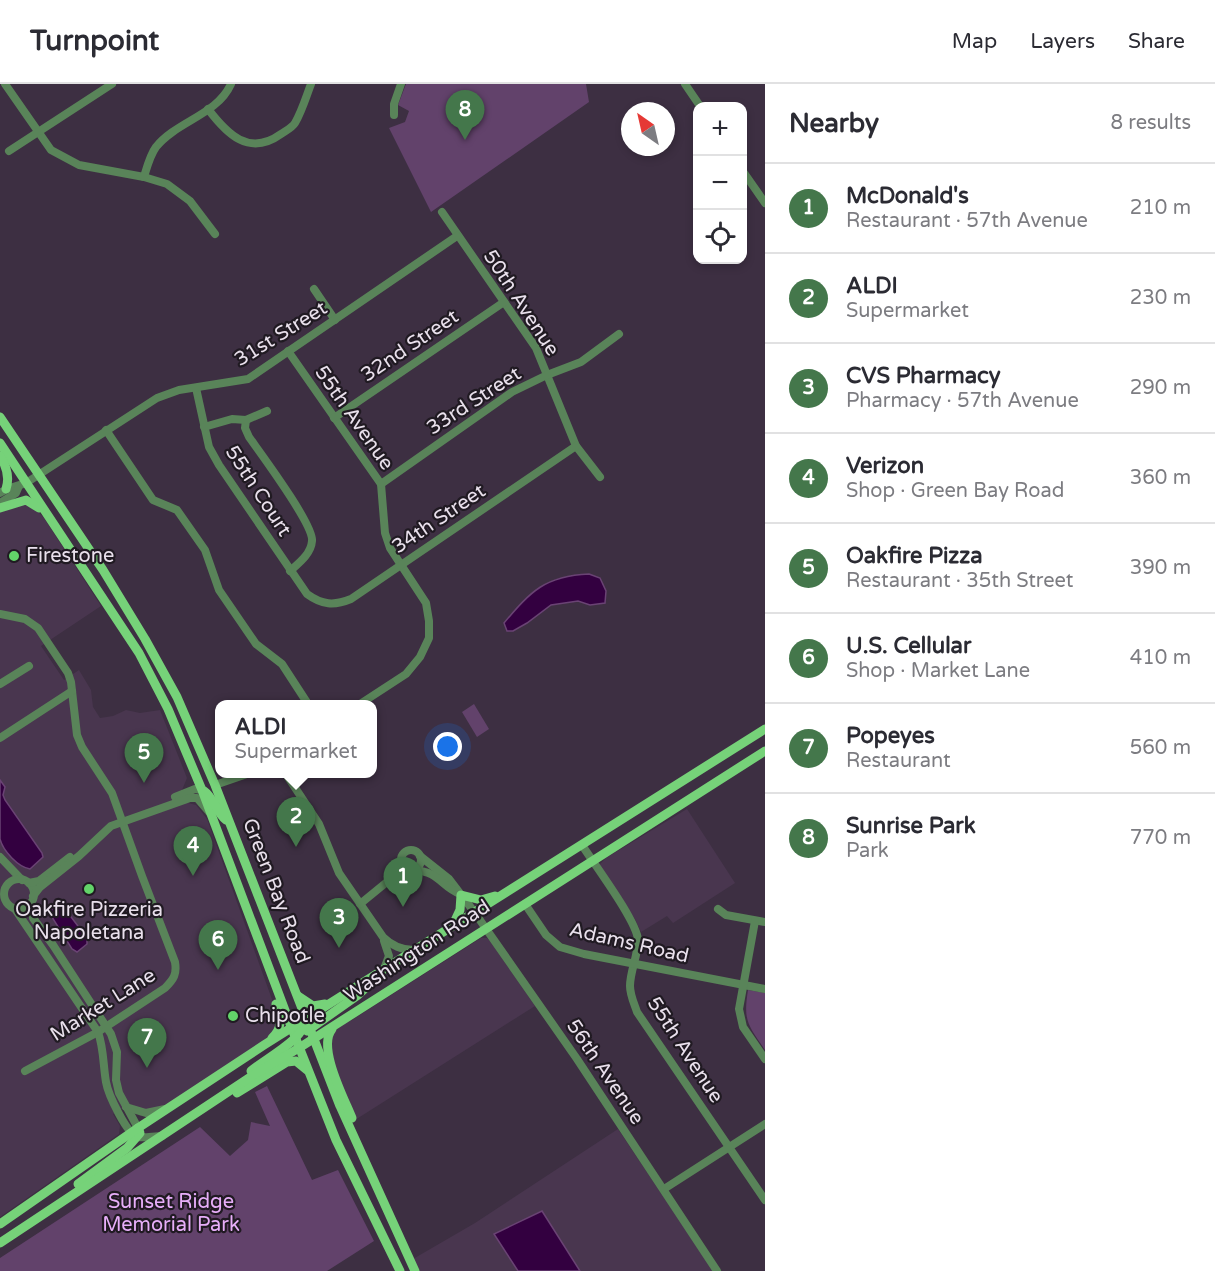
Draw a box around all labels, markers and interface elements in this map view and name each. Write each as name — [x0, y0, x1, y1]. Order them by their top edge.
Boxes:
text: Turnpoint — [30, 24, 159, 58]
text: Map — [952, 29, 997, 54]
text: Layers — [1030, 29, 1095, 54]
text: Share — [1128, 29, 1185, 54]
pin: 8 — [446, 91, 484, 140]
north arrow — [621, 102, 675, 156]
map controls — [693, 102, 747, 264]
button: + — [693, 102, 747, 156]
text: Nearby — [789, 108, 879, 139]
text: 8 results — [1111, 111, 1191, 135]
button: − — [693, 156, 747, 210]
text: McDonald's — [846, 183, 969, 209]
text: 1 — [802, 196, 815, 220]
text: 210 m — [1130, 196, 1191, 220]
text: Restaurant · 57th Avenue — [846, 209, 1088, 233]
button: locate — [693, 210, 747, 264]
street label: 50th Avenue — [478, 245, 564, 361]
text: ALDI — [846, 273, 898, 299]
text: 2 — [802, 286, 815, 310]
text: 230 m — [1130, 286, 1191, 310]
street label: 31st Street — [230, 296, 332, 372]
text: Supermarket — [846, 299, 969, 323]
street label: 32nd Street — [357, 304, 464, 387]
street label: 55th Avenue — [309, 361, 399, 475]
street label: 33rd Street — [422, 361, 526, 440]
text: CVS Pharmacy — [846, 363, 1001, 389]
text: 3 — [802, 376, 815, 400]
text: 290 m — [1130, 376, 1191, 400]
text: Pharmacy · 57th Avenue — [846, 389, 1079, 413]
street label: 55th Court — [220, 441, 296, 541]
text: Verizon — [846, 453, 924, 479]
text: 4 — [802, 466, 815, 490]
text: 360 m — [1130, 466, 1191, 490]
street label: 34th Street — [388, 479, 490, 559]
text: Shop · Green Bay Road — [846, 479, 1064, 503]
text: Oakfire Pizza — [846, 543, 983, 569]
place label: Firestone — [26, 544, 114, 568]
marker: Firestone — [7, 549, 21, 563]
text: 5 — [802, 556, 815, 580]
text: 390 m — [1130, 556, 1191, 580]
text: Restaurant · 35th Street — [846, 569, 1073, 593]
text: U.S. Cellular — [846, 633, 971, 659]
text: 6 — [802, 646, 815, 670]
text: 410 m — [1130, 646, 1191, 670]
text: Shop · Market Lane — [846, 659, 1030, 683]
popup — [215, 700, 377, 778]
text: ALDI — [235, 714, 286, 740]
text: Popeyes — [846, 723, 935, 749]
your location — [433, 732, 462, 761]
pin: 5 — [124, 734, 164, 783]
text: 7 — [802, 736, 815, 760]
text: 560 m — [1130, 736, 1191, 760]
text: Supermarket — [235, 740, 357, 764]
text: Restaurant — [846, 749, 951, 773]
pin: 2 — [276, 798, 316, 847]
text: Sunrise Park — [846, 813, 976, 839]
street label: Green Bay Road — [237, 815, 315, 967]
pin: 4 — [174, 826, 212, 876]
text: 8 — [802, 826, 815, 850]
text: 770 m — [1130, 826, 1191, 850]
text: Park — [846, 839, 889, 863]
pin: 1 — [384, 858, 422, 907]
marker: Oakfire Pizzeria Napoletana — [82, 882, 96, 896]
street label: Washington Road — [339, 895, 495, 1007]
place label: Oakfire Pizzeria Napoletana — [15, 898, 163, 945]
pin: 3 — [320, 898, 358, 948]
street label: Adams Road — [567, 918, 691, 968]
pin: 6 — [198, 920, 238, 970]
street label: Market Lane — [46, 963, 160, 1047]
street label: 55th Avenue — [642, 992, 728, 1108]
place label: Chipotle — [245, 1004, 325, 1028]
marker: Chipotle — [226, 1009, 240, 1023]
street label: 56th Avenue — [561, 1015, 649, 1129]
pin: 7 — [128, 1018, 166, 1068]
park label: Sunset Ridge Memorial Park — [102, 1190, 240, 1237]

